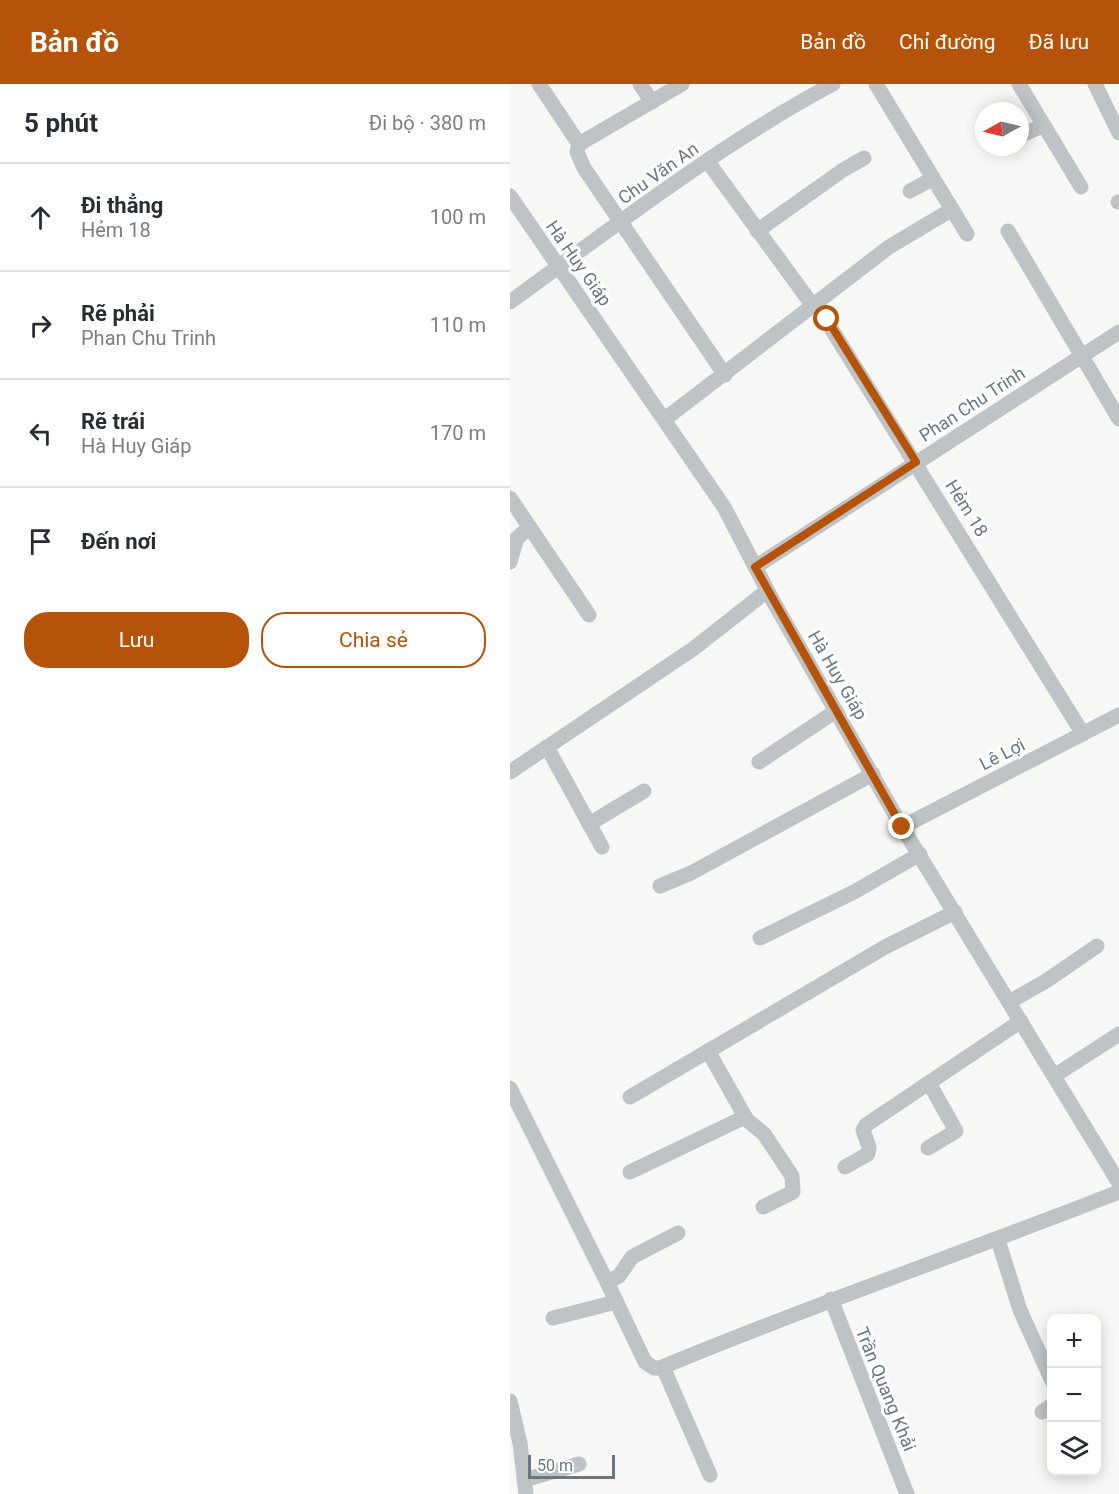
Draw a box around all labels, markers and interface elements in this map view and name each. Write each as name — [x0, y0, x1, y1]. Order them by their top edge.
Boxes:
text: Bản đồ — [30, 26, 119, 59]
text: Bản đồ — [800, 30, 866, 54]
text: Chỉ đường — [899, 30, 996, 54]
text: Đã lưu — [1029, 30, 1089, 54]
north arrow — [975, 102, 1029, 156]
text: 5 phút — [24, 108, 98, 138]
text: Đi bộ · 380 m — [369, 111, 486, 135]
street label: Chu Văn An — [614, 138, 702, 208]
text: Đi thẳng — [81, 193, 163, 218]
icon: ahead — [24, 201, 57, 234]
text: 100 m — [430, 205, 486, 229]
street label: Hà Huy Giáp — [542, 216, 616, 310]
text: Hẻm 18 — [81, 218, 151, 242]
text: Rẽ phải — [81, 301, 155, 326]
route start — [813, 305, 839, 331]
icon: right — [24, 309, 57, 342]
text: 110 m — [430, 313, 486, 337]
text: Phan Chu Trinh — [81, 326, 216, 350]
street label: Phan Chu Trinh — [915, 362, 1029, 446]
text: Rẽ trái — [81, 409, 145, 434]
icon: left — [24, 417, 57, 450]
text: 170 m — [430, 421, 486, 445]
text: Hà Huy Giáp — [81, 434, 191, 458]
street label: Hẻm 18 — [941, 476, 993, 540]
icon: arrive — [24, 525, 57, 558]
text: Đến nơi — [81, 529, 156, 554]
button: Lưu — [24, 612, 249, 668]
button: Chia sẻ — [261, 612, 486, 668]
street label: Hà Huy Giáp — [804, 627, 872, 723]
street label: Lê Lợi — [976, 734, 1028, 774]
route end — [888, 813, 914, 839]
map controls — [1047, 1314, 1101, 1476]
button: + — [1047, 1314, 1101, 1368]
street label: Trần Quang Khải — [852, 1324, 920, 1454]
button: − — [1047, 1368, 1101, 1422]
button: layers — [1047, 1422, 1101, 1476]
scale bar — [528, 1452, 615, 1480]
text: 50 m — [537, 1456, 573, 1475]

